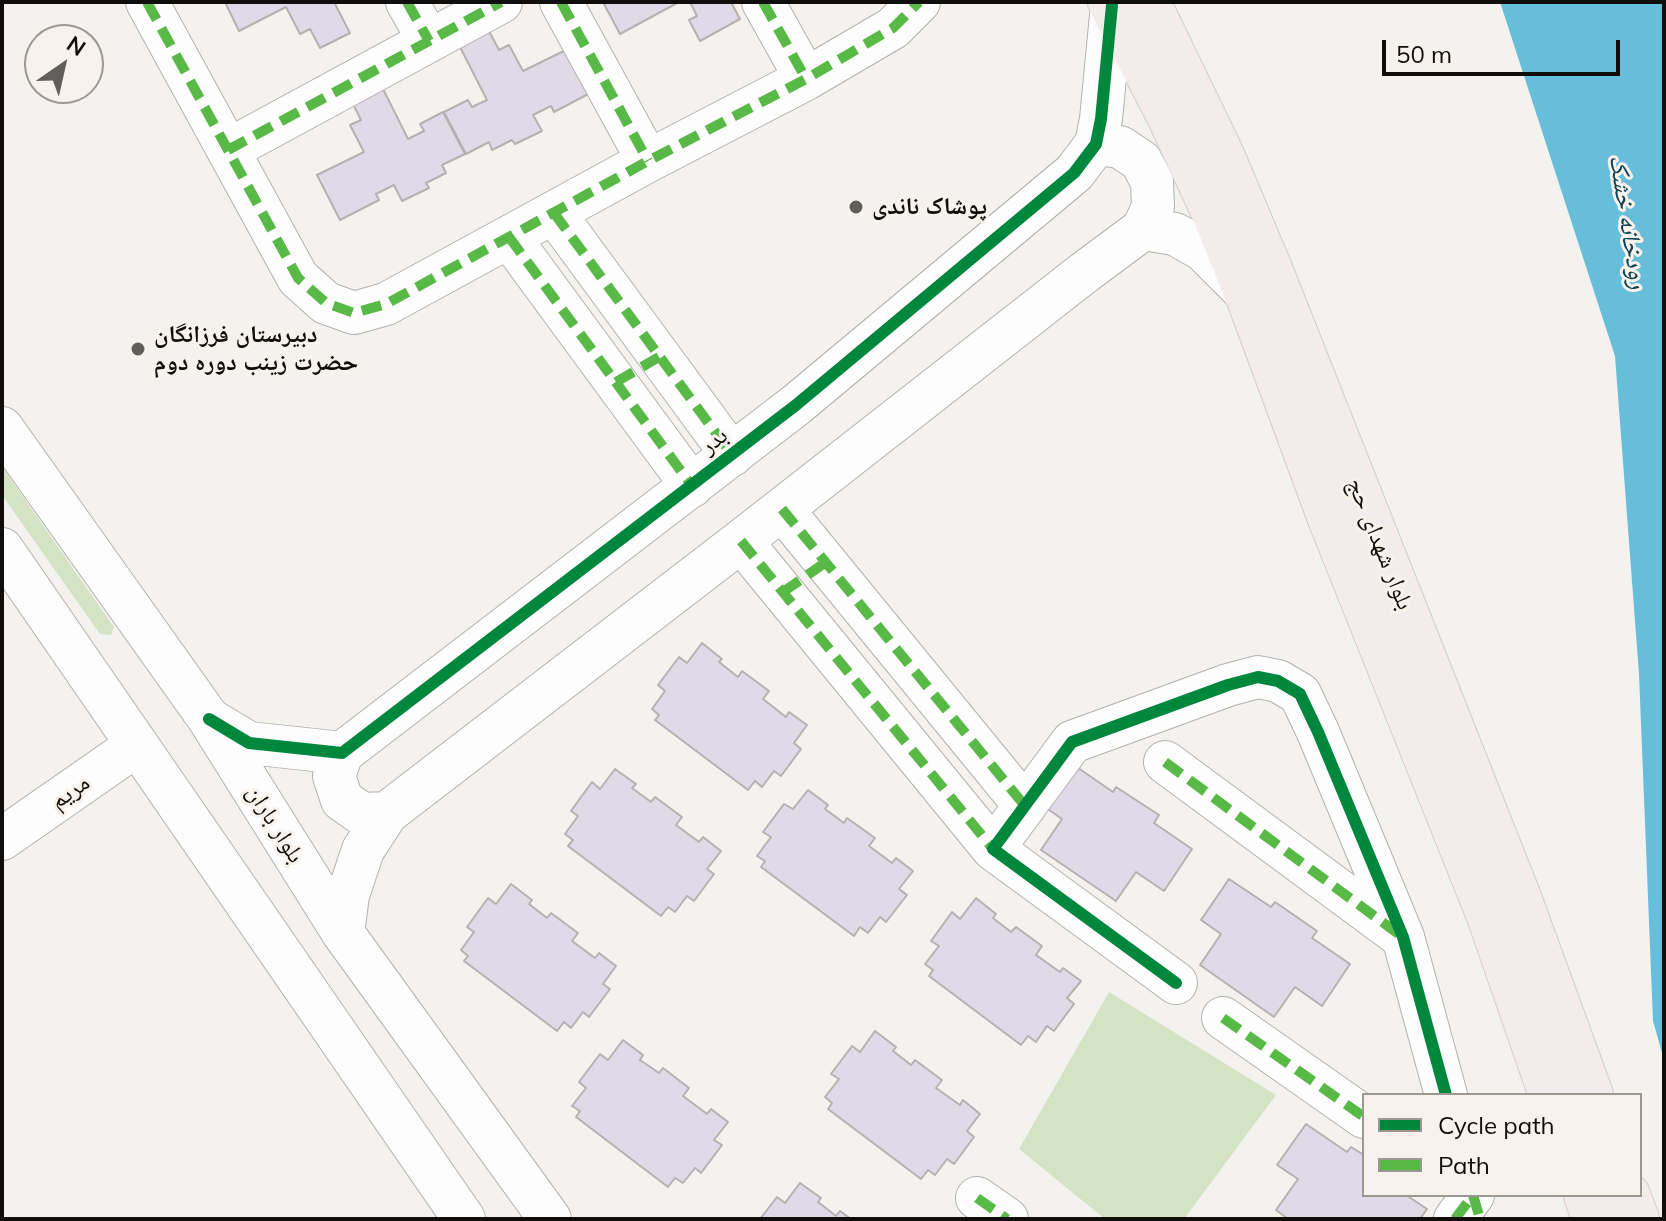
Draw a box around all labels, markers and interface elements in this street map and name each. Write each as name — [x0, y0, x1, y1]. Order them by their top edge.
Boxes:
north arrow — [24, 24, 104, 104]
scale bar — [1386, 24, 1624, 74]
text: N — [62, 30, 91, 62]
text: 50 m — [1396, 39, 1452, 69]
water label: رودخانه خشک — [1602, 153, 1654, 291]
place label: پوشاک ناندی — [872, 193, 987, 221]
marker: پوشاک ناندی — [847, 198, 865, 216]
place label: دبیرستان فرزانگان حضرت زینب دوره دوم — [154, 321, 358, 377]
marker: دبیرستان فرزانگان حضرت زینب دوره دوم — [129, 340, 147, 358]
street label: بدر — [694, 421, 734, 461]
street label: بلوار شهدای حج — [1341, 474, 1419, 614]
street label: مریم — [45, 768, 95, 816]
street label: بلوار باران — [240, 780, 310, 868]
legend — [1362, 1093, 1642, 1197]
text: Cycle path — [1438, 1110, 1555, 1140]
text: Path — [1438, 1150, 1490, 1180]

